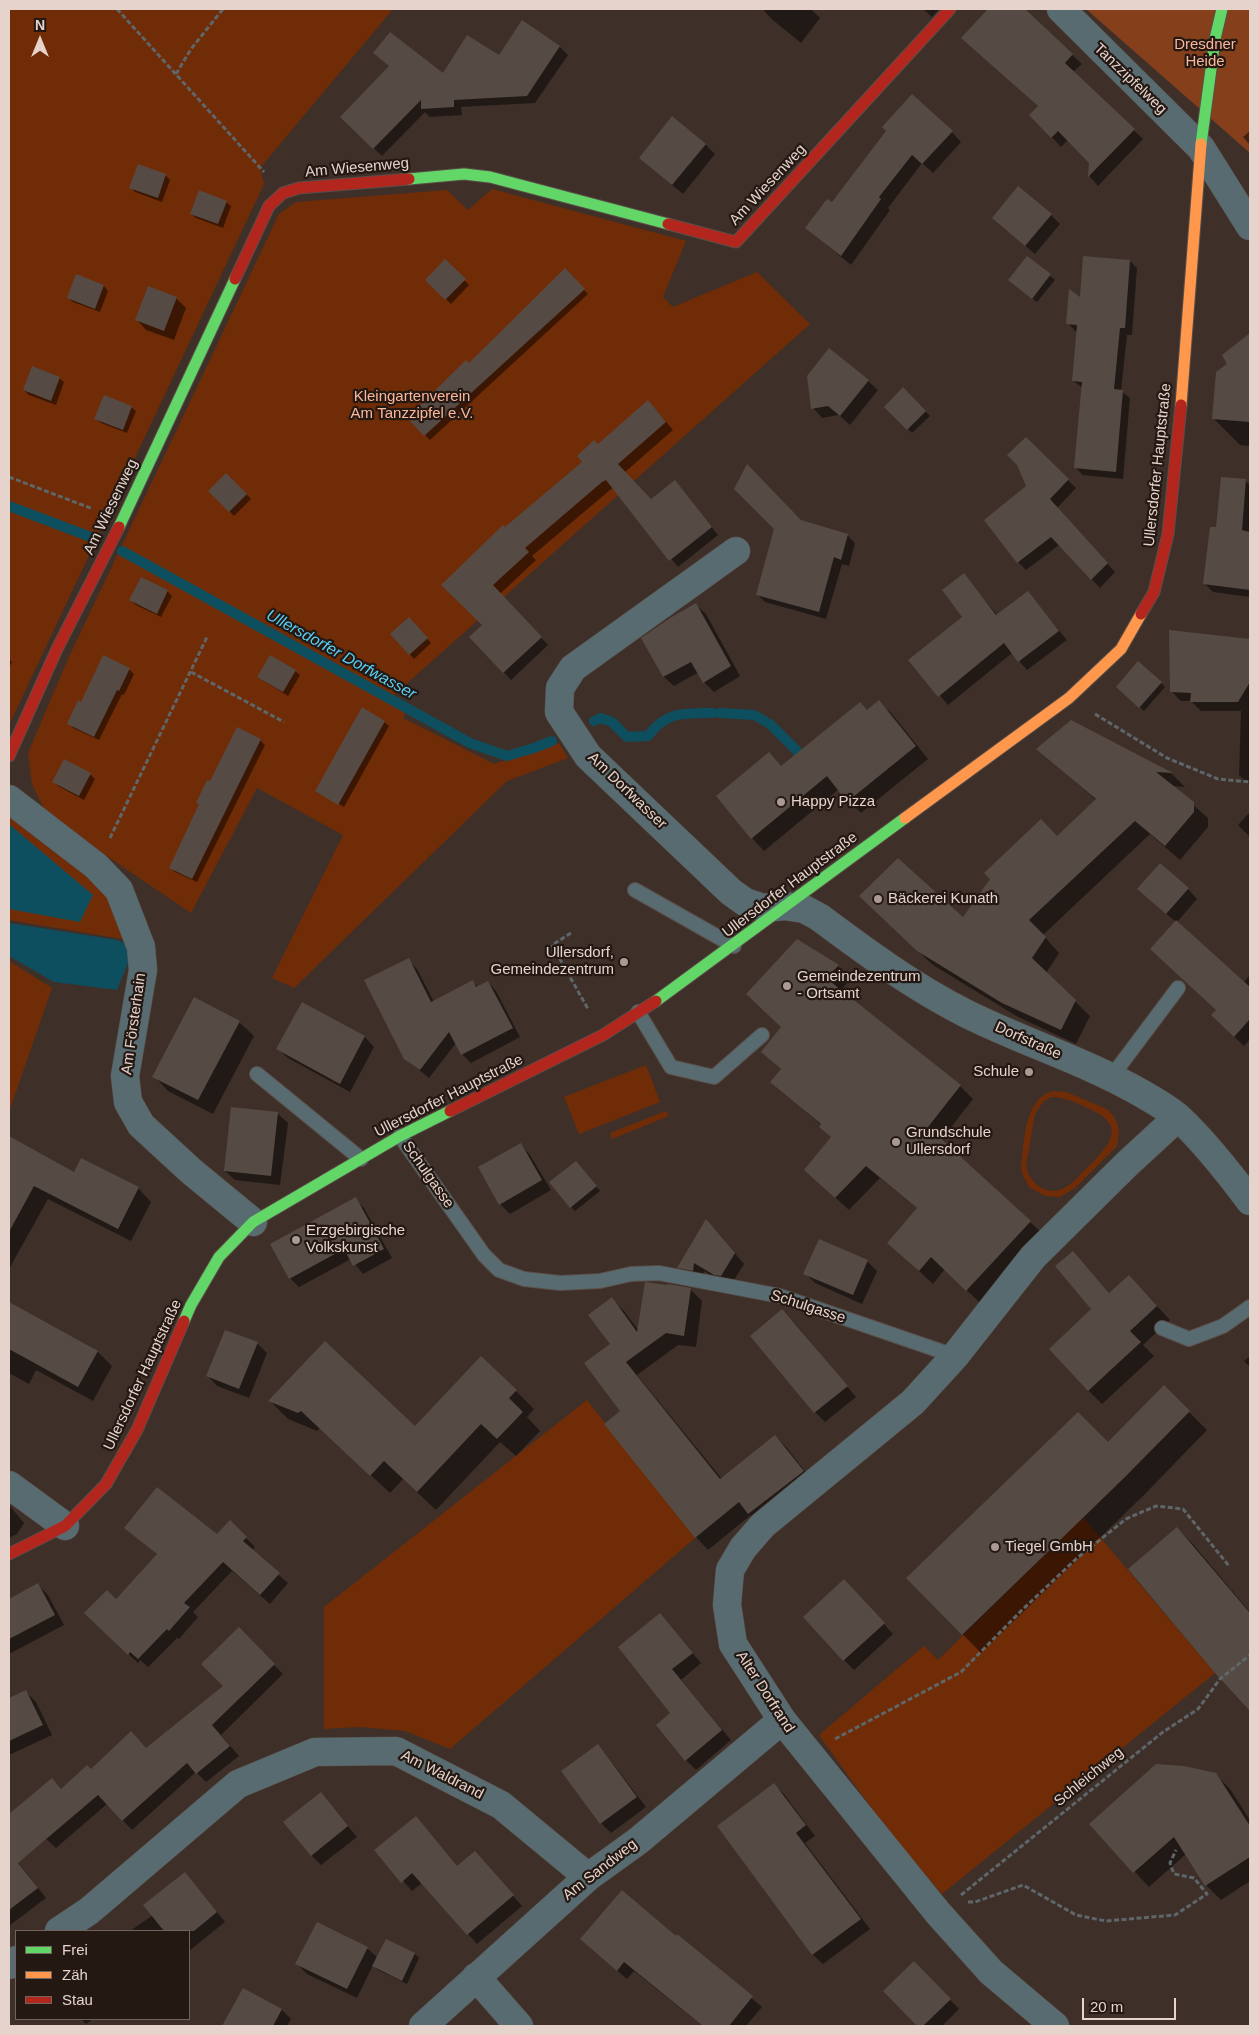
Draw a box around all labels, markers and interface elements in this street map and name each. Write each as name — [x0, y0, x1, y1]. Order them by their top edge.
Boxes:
north arrow — [15, 15, 65, 65]
text: N — [35, 17, 45, 33]
park label: Dresdner Heide — [1174, 36, 1236, 71]
street label: Tanzzipfelweg — [1090, 40, 1170, 118]
street label: Am Wiesenweg — [726, 141, 810, 229]
street label: Am Wiesenweg — [304, 154, 410, 182]
street label: Ullersdorfer Hauptstraße — [1140, 382, 1176, 548]
park label: Kleingartenverein Am Tanzzipfel e.V. — [351, 388, 473, 423]
street label: Am Wiesenweg — [80, 456, 142, 558]
water label: Ullersdorfer Dorfwasser — [263, 606, 419, 704]
street label: Am Dorfwasser — [584, 749, 670, 833]
place label: Happy Pizza — [791, 793, 875, 811]
marker: Happy Pizza — [775, 796, 787, 808]
street label: Ullersdorfer Hauptstraße — [719, 828, 861, 942]
place label: Bäckerei Kunath — [888, 890, 998, 908]
marker: Bäckerei Kunath — [872, 893, 884, 905]
place label: Ullersdorf, Gemeindezentrum — [491, 944, 614, 979]
marker: Ullersdorf, Gemeindezentrum — [618, 956, 630, 968]
place label: Gemeindezentrum - Ortsamt — [797, 968, 920, 1003]
street label: Am Försterhain — [118, 972, 150, 1076]
marker: Gemeindezentrum - Ortsamt — [781, 980, 793, 992]
street label: Dorfstraße — [992, 1018, 1064, 1064]
street label: Ullersdorfer Hauptstraße — [372, 1051, 526, 1141]
place label: Schule — [973, 1063, 1019, 1081]
marker: Schule — [1023, 1066, 1035, 1078]
place label: Grundschule Ullersdorf — [906, 1124, 991, 1159]
marker: Grundschule Ullersdorf — [890, 1136, 902, 1148]
street label: Schulgasse — [398, 1138, 458, 1212]
place label: Erzgebirgische Volkskunst — [306, 1222, 405, 1257]
marker: Erzgebirgische Volkskunst — [290, 1234, 302, 1246]
street label: Schulgasse — [768, 1286, 848, 1328]
street label: Ullersdorfer Hauptstraße — [100, 1297, 186, 1453]
place label: Tiegel GmbH — [1005, 1538, 1093, 1556]
marker: Tiegel GmbH — [989, 1541, 1001, 1553]
street label: Alter Dorfrand — [732, 1648, 798, 1736]
street label: Schleichweg — [1051, 1744, 1127, 1810]
street label: Am Waldrand — [398, 1746, 486, 1804]
street label: Am Sandweg — [559, 1835, 641, 1905]
legend — [15, 1930, 190, 2020]
text: Frei — [62, 1941, 88, 1958]
text: Zäh — [62, 1966, 88, 1983]
scale bar — [1084, 1988, 1178, 2020]
text: Stau — [62, 1991, 93, 2008]
text: 20 m — [1090, 1998, 1123, 2015]

